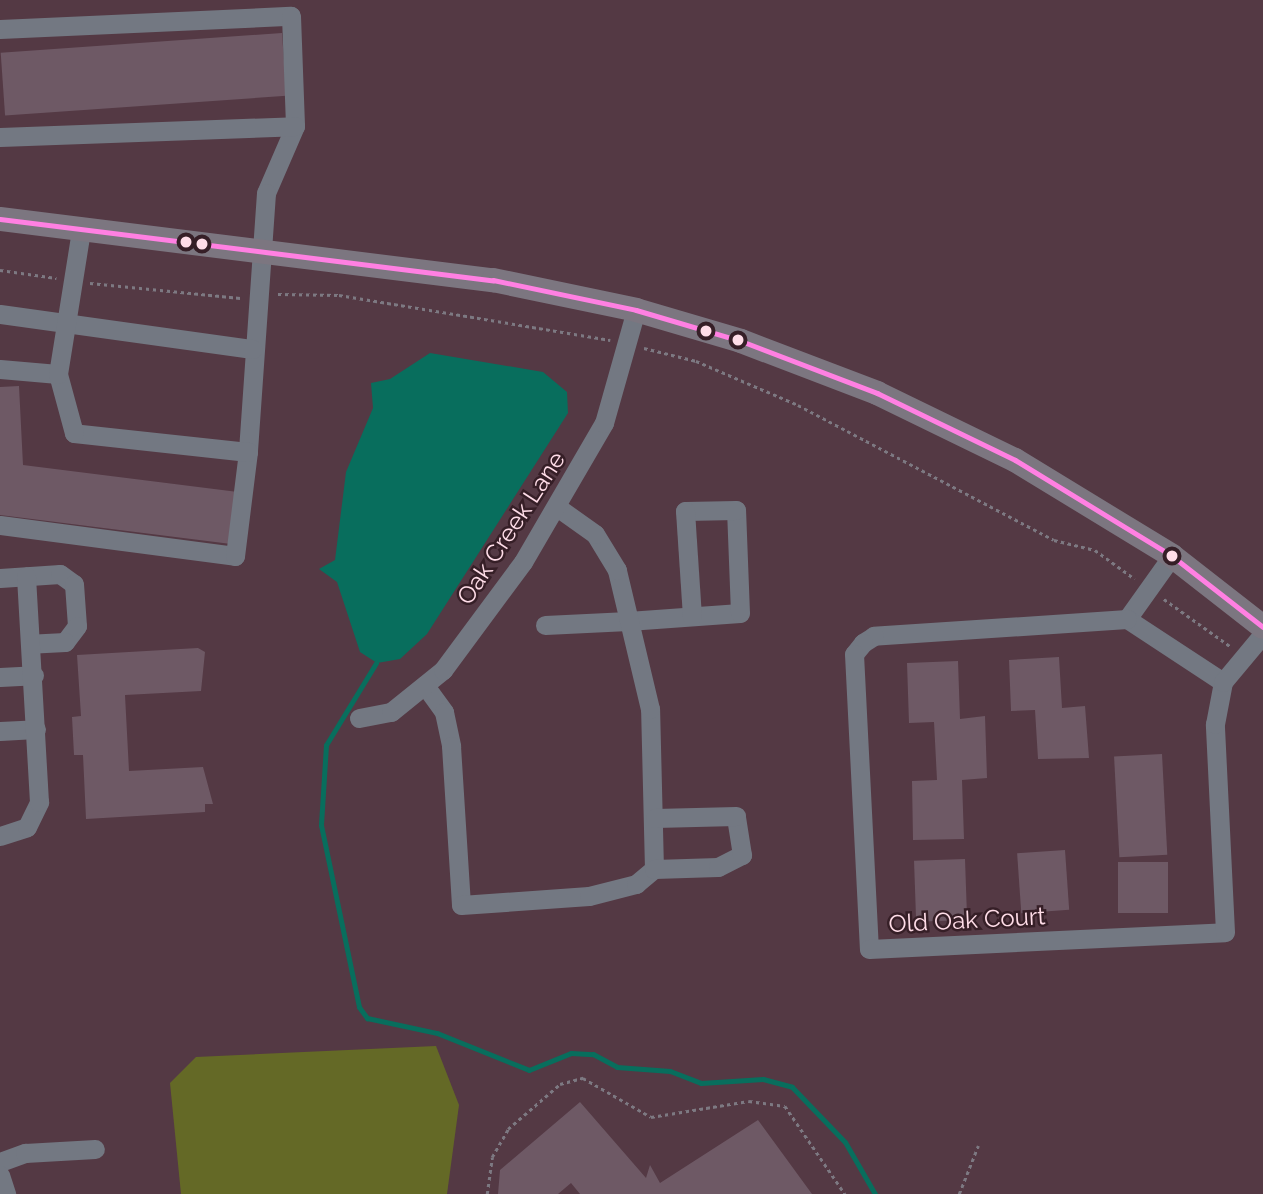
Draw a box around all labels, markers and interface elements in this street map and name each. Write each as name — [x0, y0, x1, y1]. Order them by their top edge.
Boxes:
unlabelled marker — [179, 235, 193, 249]
unlabelled marker — [195, 237, 209, 251]
unlabelled marker — [699, 324, 713, 338]
unlabelled marker — [731, 333, 745, 347]
street label: Oak Creek Lane — [451, 446, 571, 610]
unlabelled marker — [1165, 549, 1179, 563]
street label: Old Oak Court — [888, 902, 1046, 938]

